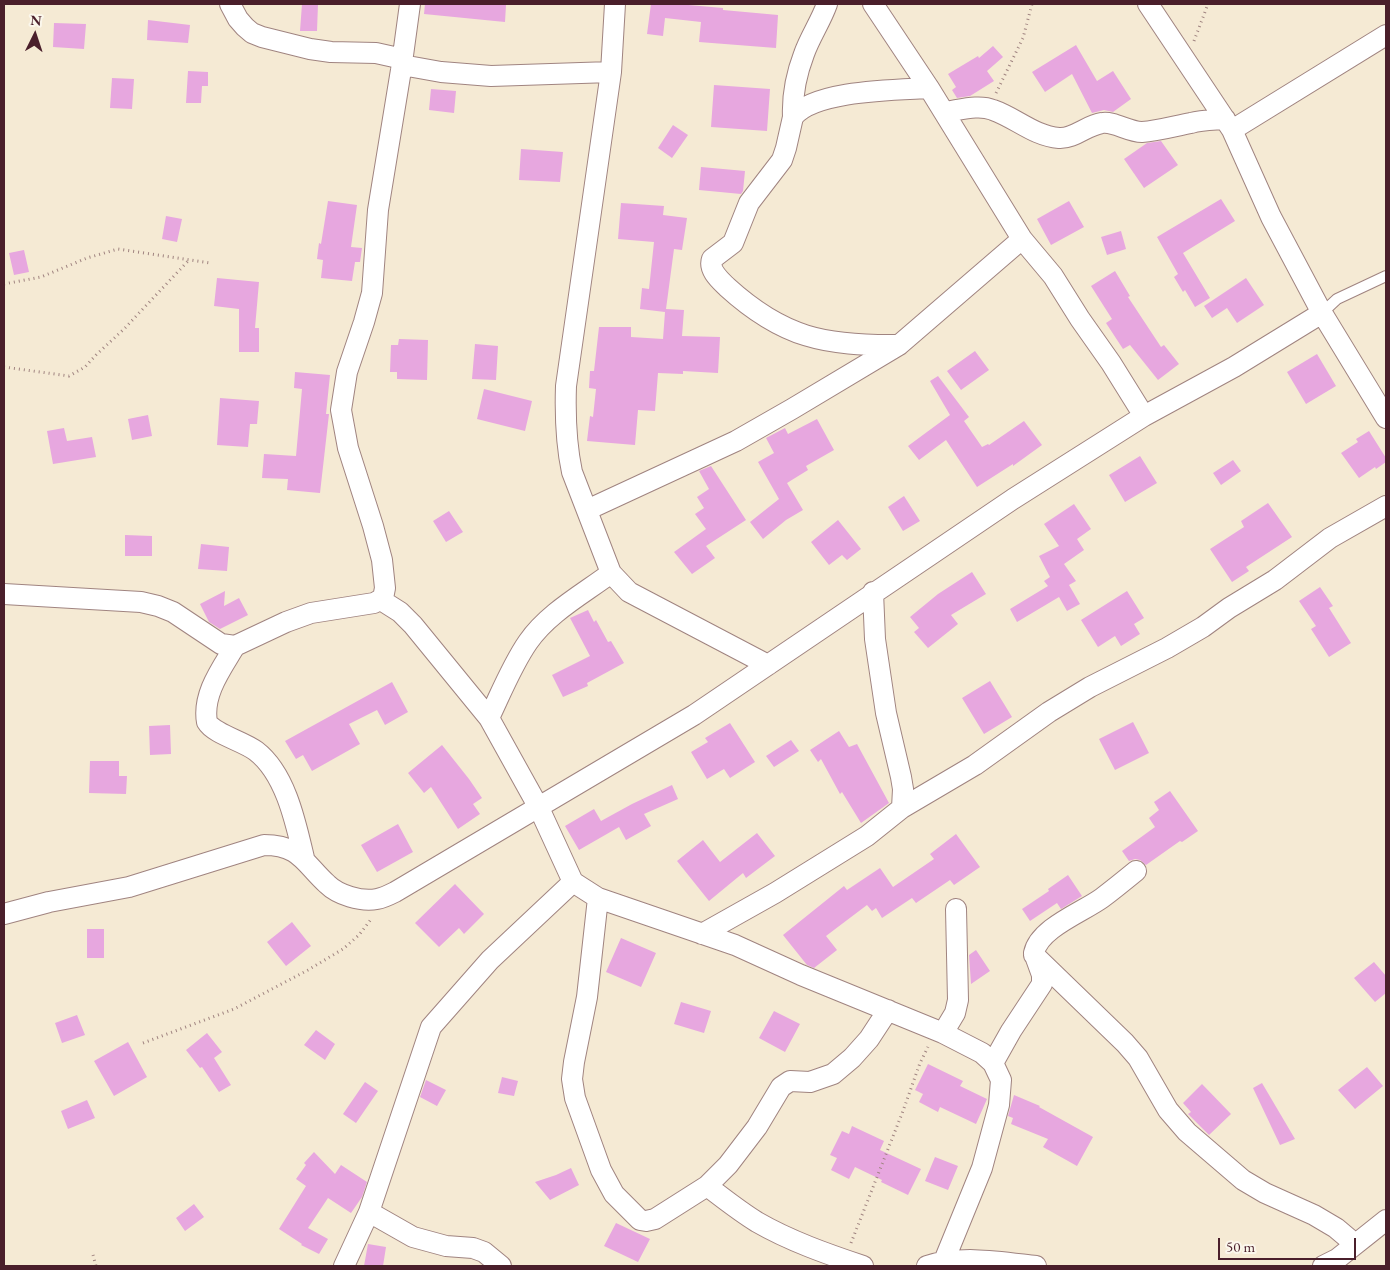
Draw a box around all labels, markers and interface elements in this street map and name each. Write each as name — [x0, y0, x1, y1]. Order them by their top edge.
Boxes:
north arrow — [10, 10, 60, 60]
text: N — [30, 11, 42, 29]
scale bar — [1220, 1228, 1358, 1260]
text: 50 m — [1226, 1237, 1255, 1256]

